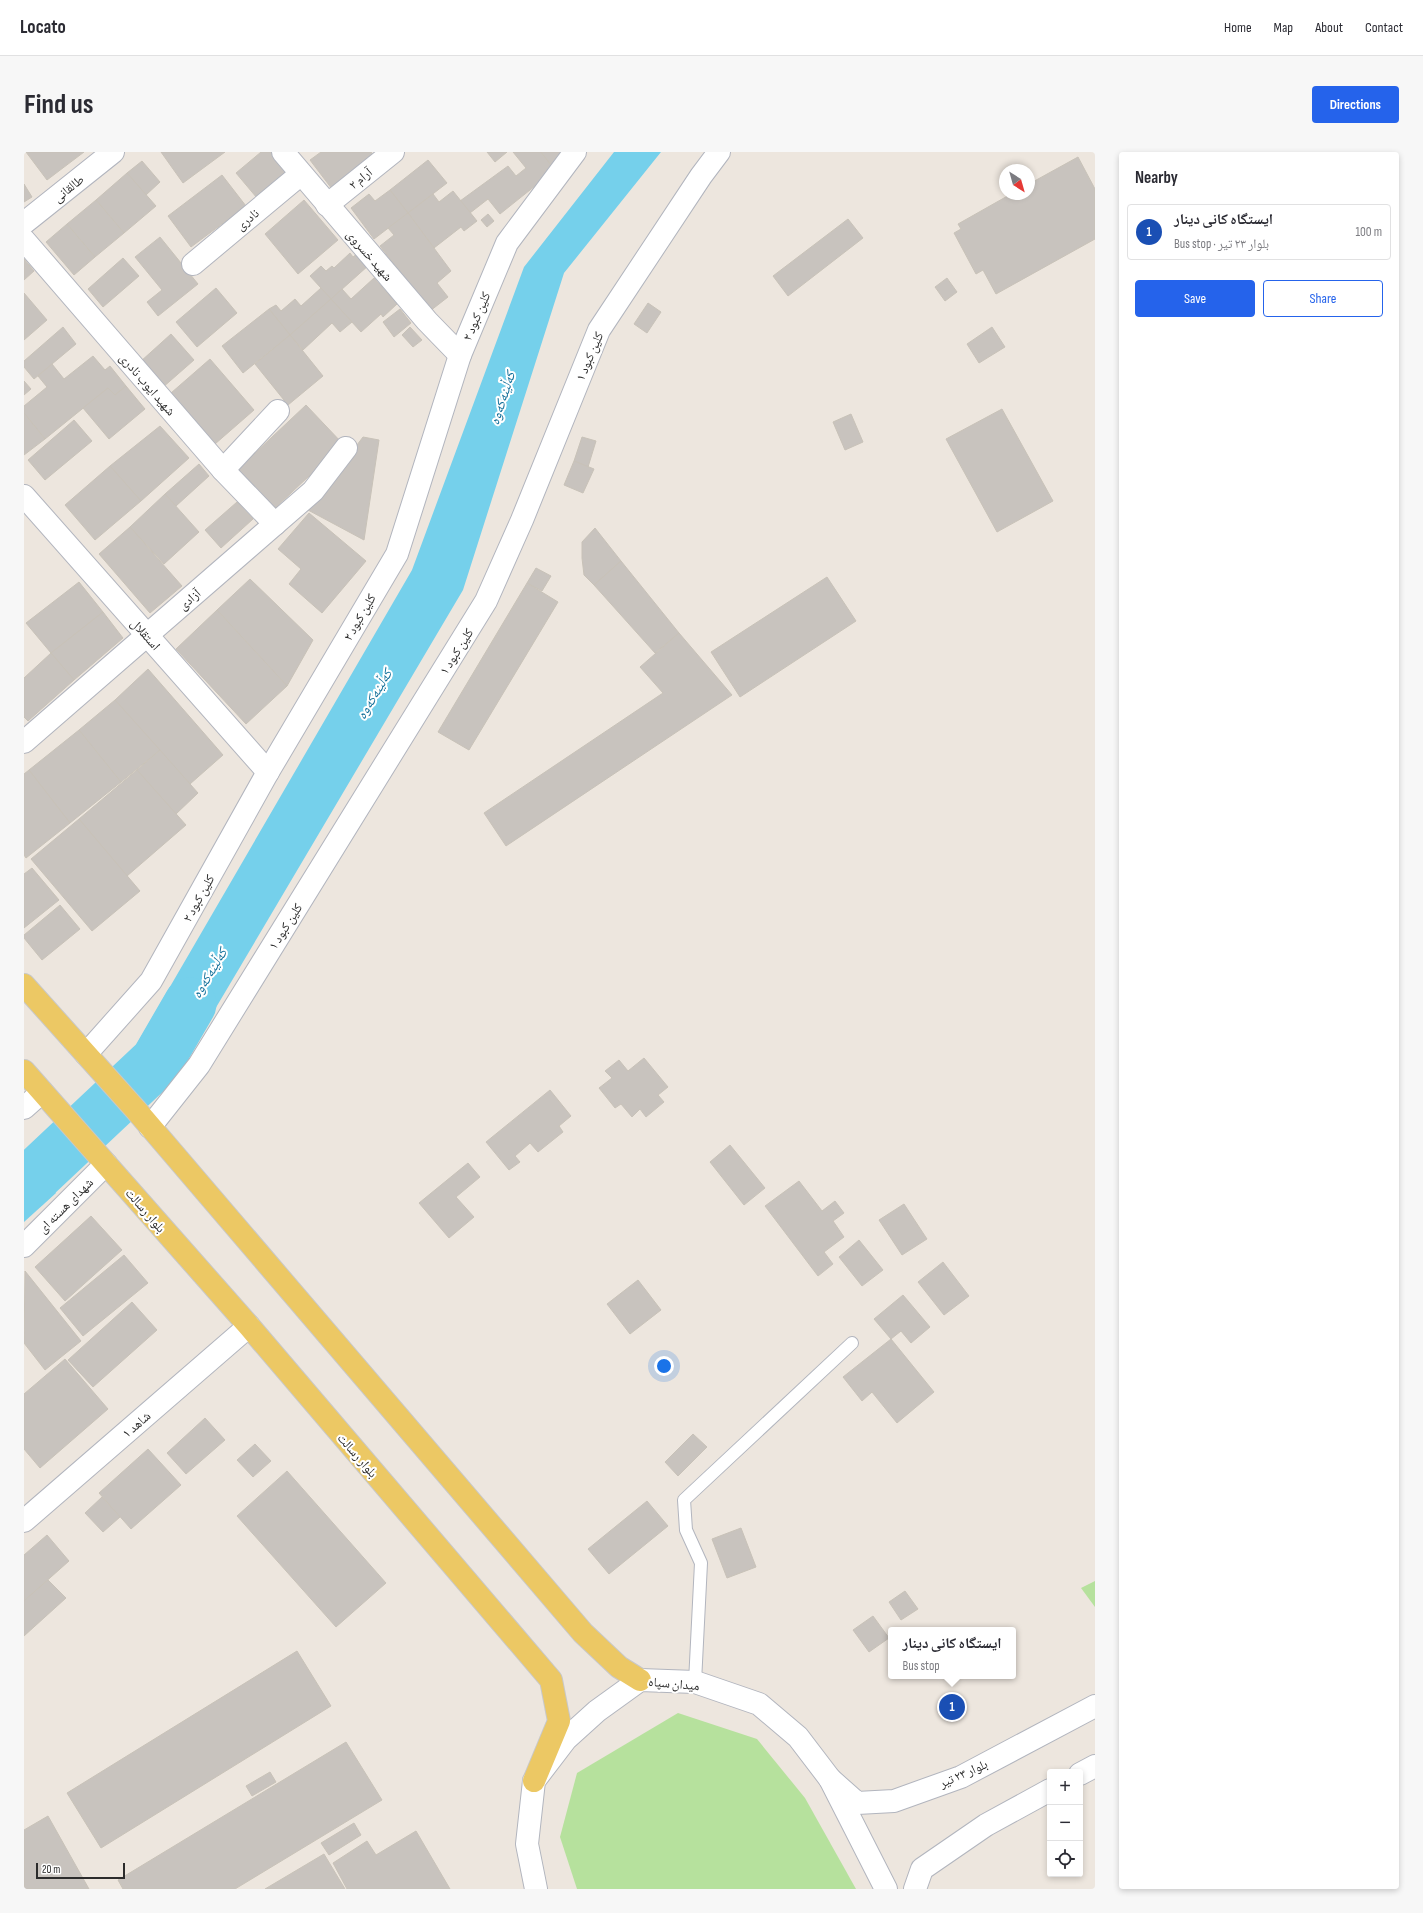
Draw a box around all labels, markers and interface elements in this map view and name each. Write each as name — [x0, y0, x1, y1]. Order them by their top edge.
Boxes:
text: Locato — [20, 16, 66, 39]
text: Home — [1224, 19, 1252, 36]
text: Map — [1274, 19, 1293, 36]
text: About — [1315, 19, 1343, 36]
text: Contact — [1365, 19, 1403, 36]
button: Directions — [1312, 86, 1399, 123]
text: Find us — [24, 88, 93, 121]
street label: آرام ۲ — [346, 164, 376, 193]
north arrow — [999, 164, 1035, 200]
text: Nearby — [1135, 168, 1178, 188]
street label: طالقانی — [50, 171, 87, 206]
street label: نادری — [233, 206, 262, 234]
text: ایستگاه کانی دینار — [1174, 210, 1273, 229]
text: 1 — [1146, 224, 1152, 240]
text: 100 m — [1355, 224, 1382, 240]
street label: شهید خسروی — [343, 227, 396, 285]
text: Bus stop · بلوار ۲۳ تیر — [1174, 236, 1269, 252]
button: Save — [1135, 280, 1255, 317]
button: Share — [1263, 280, 1383, 317]
street label: کلین کبود ۲ — [459, 289, 495, 343]
street label: کلین کبود ۱ — [572, 329, 608, 383]
street label: شهید ایوب نادری — [116, 350, 179, 419]
water label: کەڵینەکەوە — [486, 367, 520, 427]
street label: آزادی — [175, 585, 205, 614]
street label: کلین کبود ۲ — [340, 591, 380, 644]
street label: استقلال — [127, 616, 164, 654]
street label: کلین کبود ۱ — [436, 625, 478, 678]
water label: کەڵینەکەوە — [353, 664, 397, 722]
street label: کلین کبود ۲ — [179, 872, 219, 925]
street label: کلین کبود ۱ — [265, 900, 307, 953]
water label: کەڵینەکەوە — [188, 943, 232, 1001]
street label: شهدای هسته ای — [35, 1175, 97, 1237]
street label: بلوار رسالت — [122, 1185, 169, 1236]
your location — [654, 1356, 674, 1376]
street label: شاهد ۱ — [119, 1408, 154, 1441]
street label: بلوار رسالت — [334, 1430, 381, 1481]
popup — [888, 1627, 1016, 1679]
text: ایستگاه کانی دینار — [902, 1634, 1002, 1653]
text: Bus stop — [902, 1658, 940, 1674]
street label: میدان سپاه — [648, 1674, 700, 1694]
pin: 1 — [939, 1692, 965, 1722]
street label: بلوار ۲۳ تیر — [936, 1756, 990, 1792]
map controls — [1047, 1769, 1083, 1877]
button: + — [1047, 1769, 1083, 1805]
button: − — [1047, 1805, 1083, 1841]
button: locate — [1047, 1841, 1083, 1877]
scale bar — [36, 1861, 125, 1880]
text: 20 m — [42, 1863, 60, 1876]

